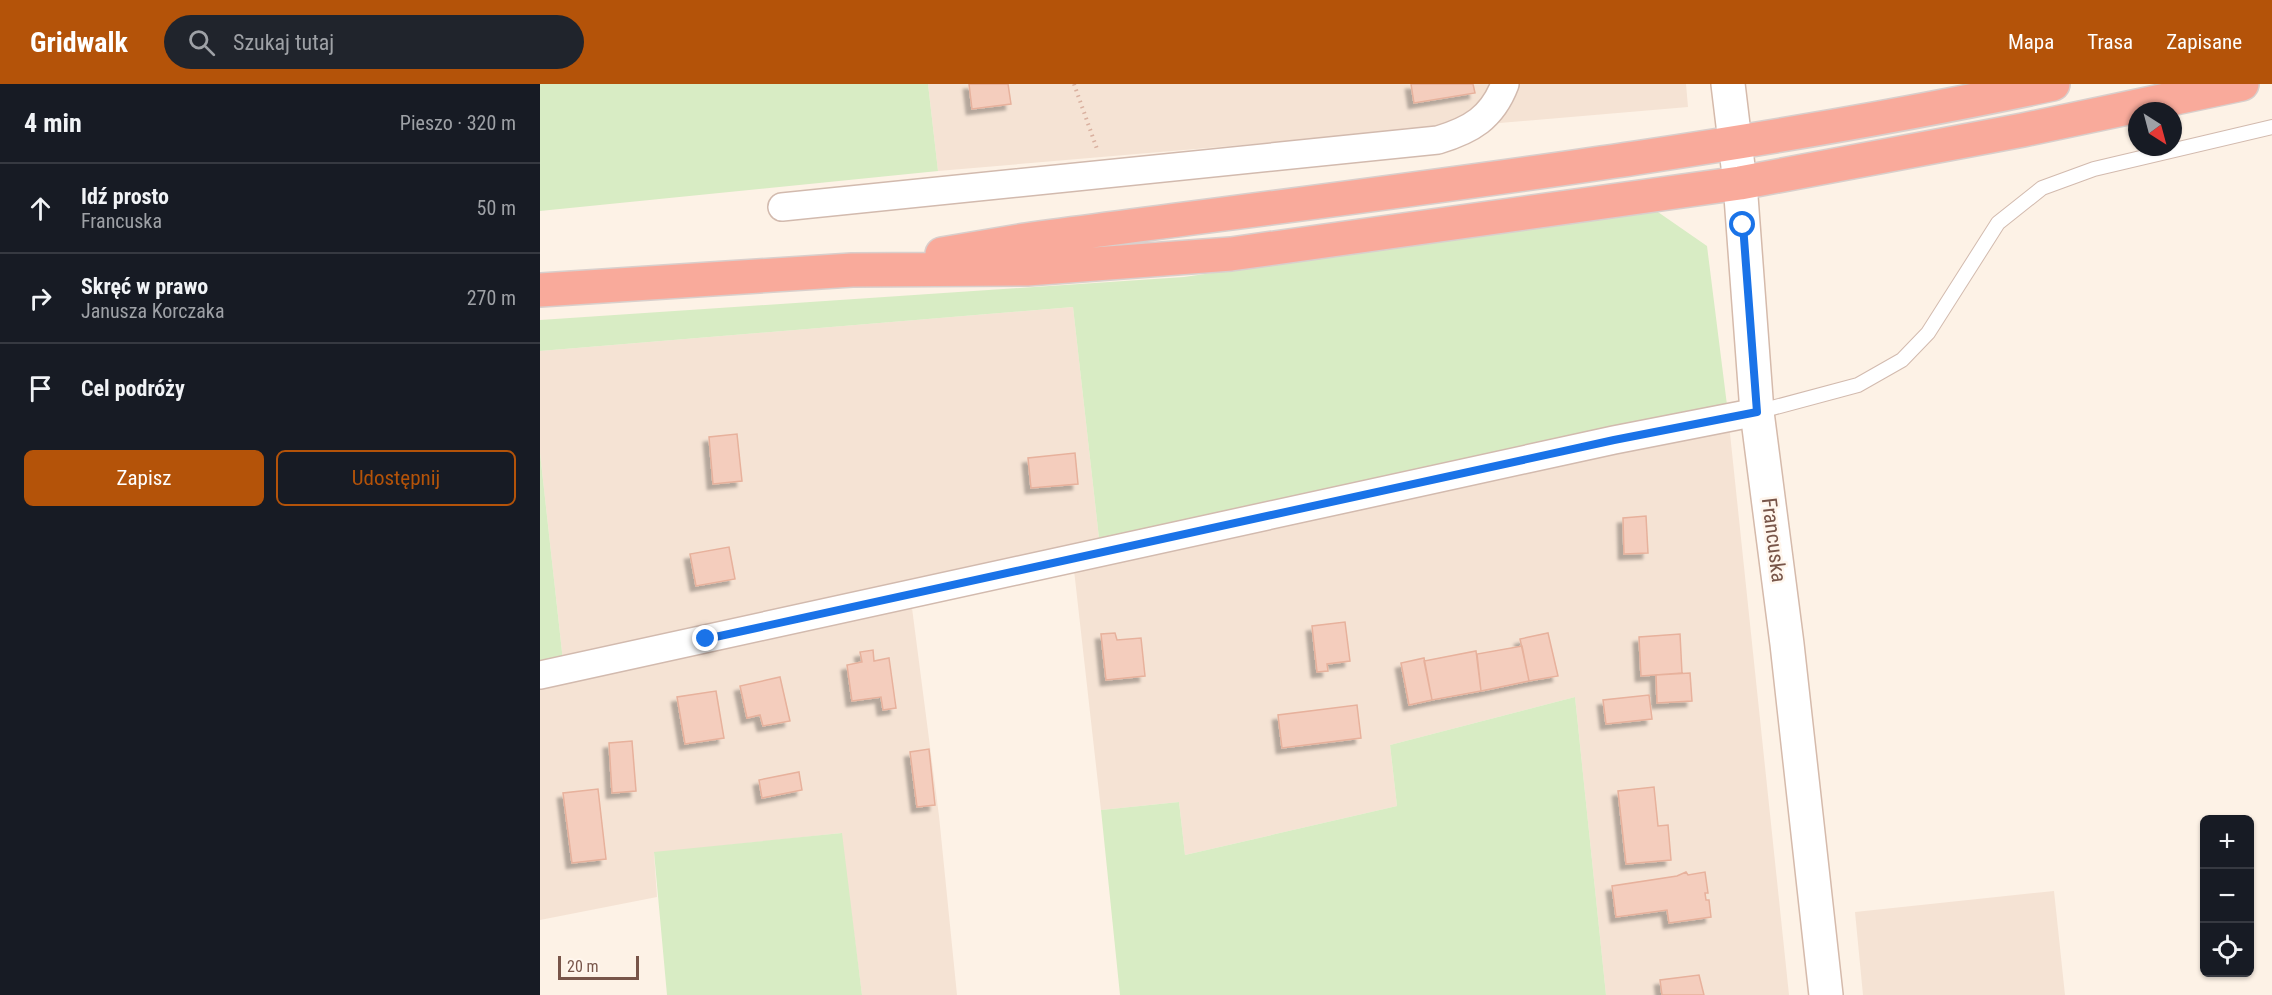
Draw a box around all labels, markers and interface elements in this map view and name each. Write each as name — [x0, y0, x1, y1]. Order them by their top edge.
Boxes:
search box — [164, 15, 584, 69]
text: Gridwalk — [30, 26, 128, 59]
icon: search — [185, 26, 218, 59]
text: Szukaj tutaj — [233, 30, 334, 55]
text: Mapa — [2008, 30, 2054, 54]
text: Trasa — [2087, 30, 2133, 54]
text: Zapisane — [2166, 30, 2242, 54]
north arrow — [2128, 102, 2182, 156]
text: 4 min — [24, 108, 82, 138]
text: Pieszo · 320 m — [400, 111, 516, 135]
text: Idź prosto — [81, 184, 169, 209]
icon: ahead — [24, 192, 57, 225]
text: 50 m — [477, 196, 516, 220]
text: Francuska — [81, 209, 162, 233]
route start — [1729, 211, 1755, 237]
text: Skręć w prawo — [81, 274, 208, 299]
icon: right — [24, 282, 57, 315]
text: 270 m — [467, 286, 516, 310]
text: Janusza Korczaka — [81, 299, 224, 323]
icon: arrive — [24, 372, 57, 405]
text: Cel podróży — [81, 376, 185, 401]
button: Zapisz — [24, 450, 264, 506]
button: Udostępnij — [276, 450, 516, 506]
street label: Francuska — [1757, 496, 1791, 584]
route end — [692, 625, 718, 651]
map controls — [2200, 815, 2254, 977]
button: + — [2200, 815, 2254, 869]
button: − — [2200, 869, 2254, 923]
button: locate — [2200, 923, 2254, 977]
scale bar — [558, 953, 639, 980]
text: 20 m — [567, 957, 599, 976]

